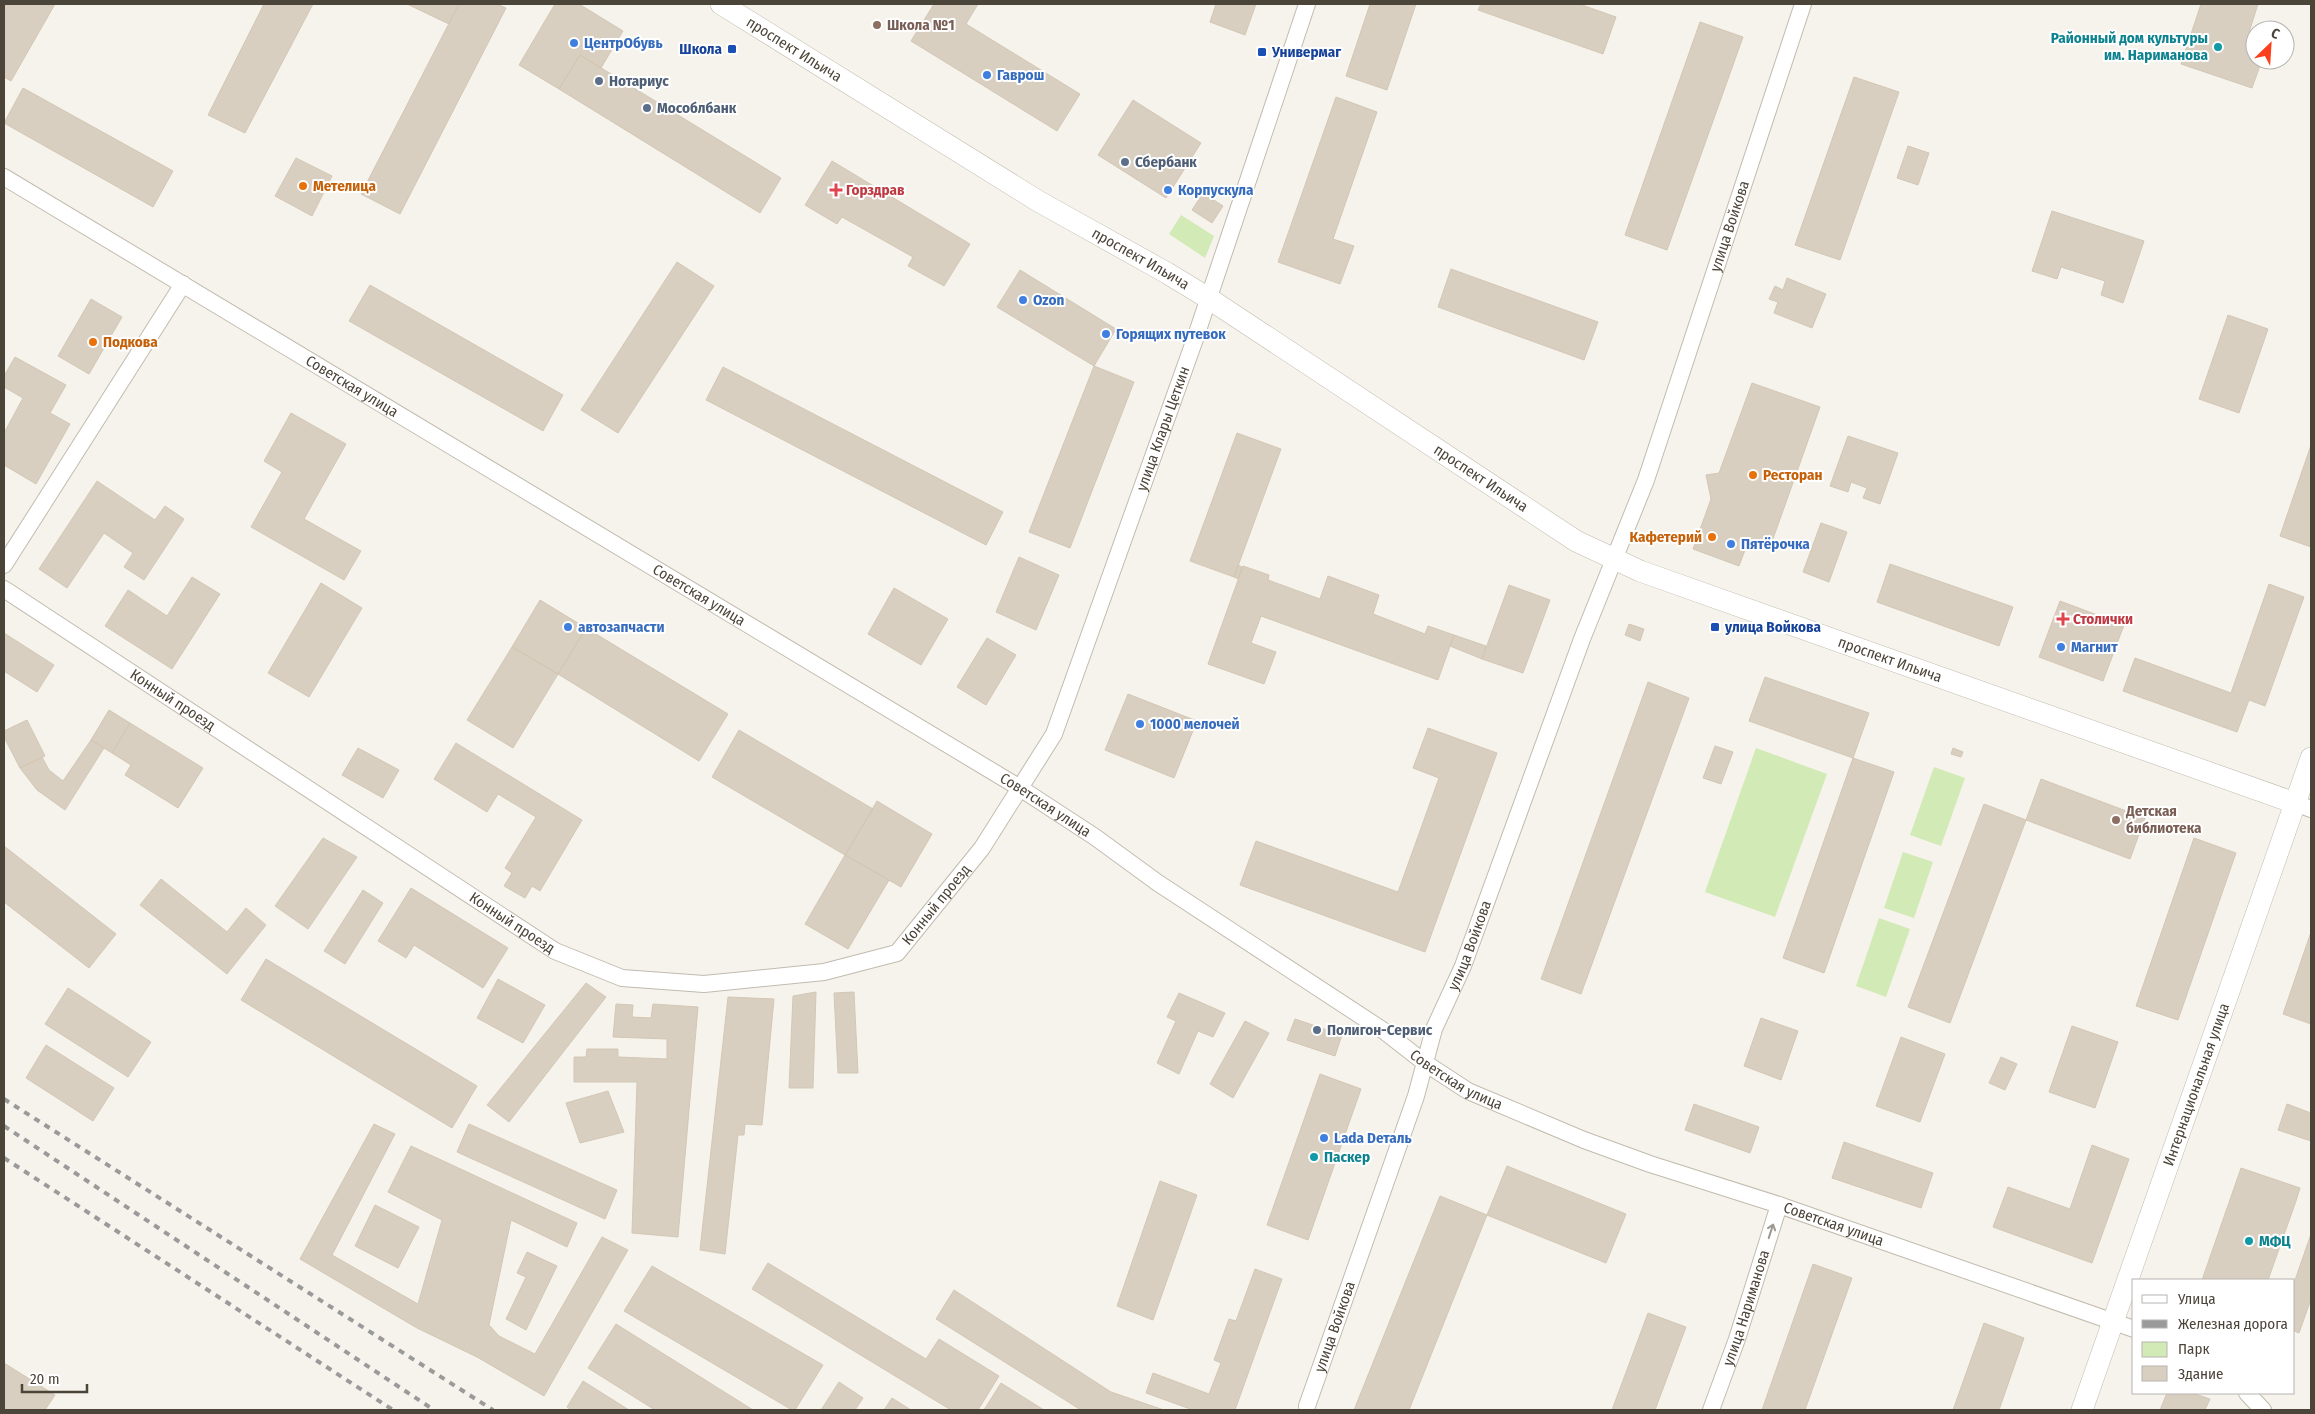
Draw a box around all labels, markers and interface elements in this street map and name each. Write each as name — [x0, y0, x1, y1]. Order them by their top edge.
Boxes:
street label: проспект Ильича — [743, 13, 845, 86]
place label: Школа №1 — [887, 16, 955, 34]
marker: Школа №1 — [871, 19, 883, 31]
north arrow — [2245, 20, 2295, 70]
text: С — [2268, 24, 2283, 43]
place label: Районный дом культуры им. Нариманова — [2051, 29, 2209, 64]
place label: ЦентрОбувь — [584, 34, 663, 52]
marker: ЦентрОбувь — [568, 37, 580, 49]
place label: Школа — [679, 40, 723, 58]
marker: Районный дом культуры им. Нариманова — [2212, 41, 2224, 53]
marker: Школа — [726, 43, 738, 55]
place label: Универмаг — [1271, 43, 1341, 61]
marker: Универмаг — [1256, 46, 1268, 58]
place label: Гаврош — [997, 66, 1044, 84]
marker: Гаврош — [981, 69, 993, 81]
place label: Нотариус — [609, 72, 669, 90]
marker: Нотариус — [593, 75, 605, 87]
place label: Мособлбанк — [657, 99, 737, 117]
marker: Мособлбанк — [641, 102, 653, 114]
place label: Сбербанк — [1135, 153, 1197, 171]
marker: Сбербанк — [1119, 156, 1131, 168]
place label: Метелица — [313, 177, 376, 195]
street label: улица Войкова — [1706, 178, 1753, 274]
marker: Метелица — [297, 180, 309, 192]
place label: Горздрав — [846, 181, 905, 199]
place label: Корпускула — [1178, 181, 1254, 199]
marker: Горздрав — [830, 184, 842, 196]
marker: Корпускула — [1162, 184, 1174, 196]
street label: проспект Ильича — [1089, 224, 1193, 293]
place label: Ozon — [1033, 291, 1064, 309]
marker: Ozon — [1017, 294, 1029, 306]
place label: Горящих путевок — [1116, 325, 1226, 343]
marker: Горящих путевок — [1100, 328, 1112, 340]
place label: Подкова — [103, 333, 158, 351]
marker: Подкова — [87, 336, 99, 348]
street label: Советская улица — [302, 352, 401, 421]
street label: улица Клары Цеткин — [1133, 364, 1194, 493]
street label: проспект Ильича — [1430, 441, 1531, 516]
place label: Ресторан — [1763, 466, 1822, 484]
marker: Ресторан — [1747, 469, 1759, 481]
place label: Кафетерий — [1630, 528, 1702, 546]
marker: Кафетерий — [1706, 531, 1718, 543]
place label: Пятёрочка — [1741, 535, 1810, 553]
marker: Пятёрочка — [1725, 538, 1737, 550]
street label: Советская улица — [650, 560, 749, 630]
place label: Столички — [2073, 610, 2133, 628]
marker: Столички — [2057, 613, 2069, 625]
place label: автозапчасти — [578, 618, 664, 636]
place label: улица Войкова — [1724, 618, 1822, 636]
marker: автозапчасти — [562, 621, 574, 633]
marker: улица Войкова — [1709, 621, 1721, 633]
street label: проспект Ильича — [1836, 633, 1944, 686]
place label: Магнит — [2071, 638, 2118, 656]
marker: Магнит — [2055, 641, 2067, 653]
street label: Конный проезд — [127, 665, 219, 734]
place label: 1000 мелочей — [1150, 715, 1240, 733]
marker: 1000 мелочей — [1134, 718, 1146, 730]
street label: Советская улица — [997, 769, 1094, 841]
place label: Детская библиотека — [2125, 802, 2202, 837]
marker: Детская библиотека — [2110, 814, 2122, 826]
street label: Конный проезд — [898, 861, 974, 948]
street label: Конный проезд — [466, 888, 558, 957]
street label: улица Войкова — [1444, 898, 1495, 993]
street label: Интернациональная улица — [2159, 1001, 2233, 1168]
place label: Полигон-Сервис — [1327, 1021, 1433, 1039]
marker: Полигон-Сервис — [1311, 1024, 1323, 1036]
street label: Советская улица — [1406, 1046, 1505, 1114]
place label: Lada Dеталь — [1334, 1129, 1412, 1147]
marker: Lada Dеталь — [1318, 1132, 1330, 1144]
place label: Паскер — [1324, 1148, 1370, 1166]
marker: Паскер — [1308, 1151, 1320, 1163]
street label: Советская улица — [1781, 1198, 1886, 1250]
one-way arrow — [1767, 1224, 1776, 1240]
place label: МФЦ — [2259, 1232, 2291, 1250]
marker: МФЦ — [2243, 1235, 2255, 1247]
street label: улица Нариманова — [1719, 1248, 1773, 1368]
street label: улица Войкова — [1311, 1279, 1359, 1374]
legend — [2132, 1279, 2295, 1394]
text: Улица — [2177, 1290, 2216, 1308]
text: Железная дорога — [2178, 1315, 2288, 1333]
text: Парк — [2178, 1340, 2209, 1358]
scale bar — [22, 1362, 88, 1394]
text: Здание — [2178, 1365, 2224, 1383]
text: 20 m — [30, 1370, 60, 1388]

